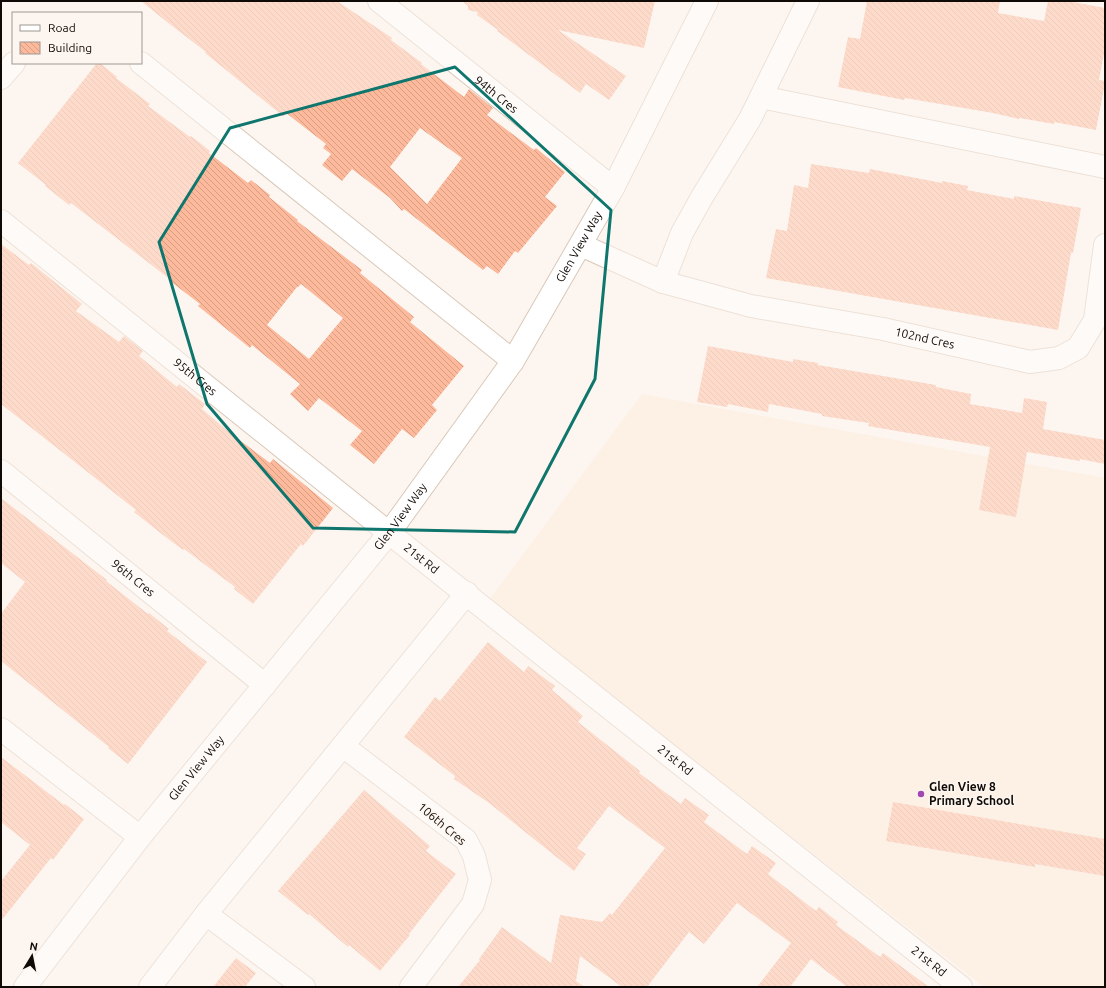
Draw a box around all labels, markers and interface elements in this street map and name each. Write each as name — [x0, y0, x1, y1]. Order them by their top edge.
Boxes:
legend — [12, 12, 142, 64]
text: Road — [48, 21, 76, 34]
text: Building — [48, 41, 92, 54]
street label: 94th Cres — [472, 73, 521, 115]
street label: Glen View Way — [553, 208, 604, 284]
street label: 102nd Cres — [894, 325, 956, 351]
street label: 95th Cres — [171, 355, 220, 398]
street label: Glen View Way — [371, 480, 429, 552]
street label: 21st Rd — [402, 540, 442, 576]
street label: 96th Cres — [109, 556, 158, 599]
street label: Glen View Way — [166, 733, 226, 803]
street label: 21st Rd — [655, 742, 695, 777]
place label: Glen View 8 Primary School — [929, 780, 1014, 807]
marker: Glen View 8 Primary School — [916, 789, 926, 799]
street label: 106th Cres — [416, 800, 469, 847]
north arrow — [12, 936, 52, 976]
text: N — [29, 940, 39, 953]
street label: 21st Rd — [909, 943, 949, 979]

